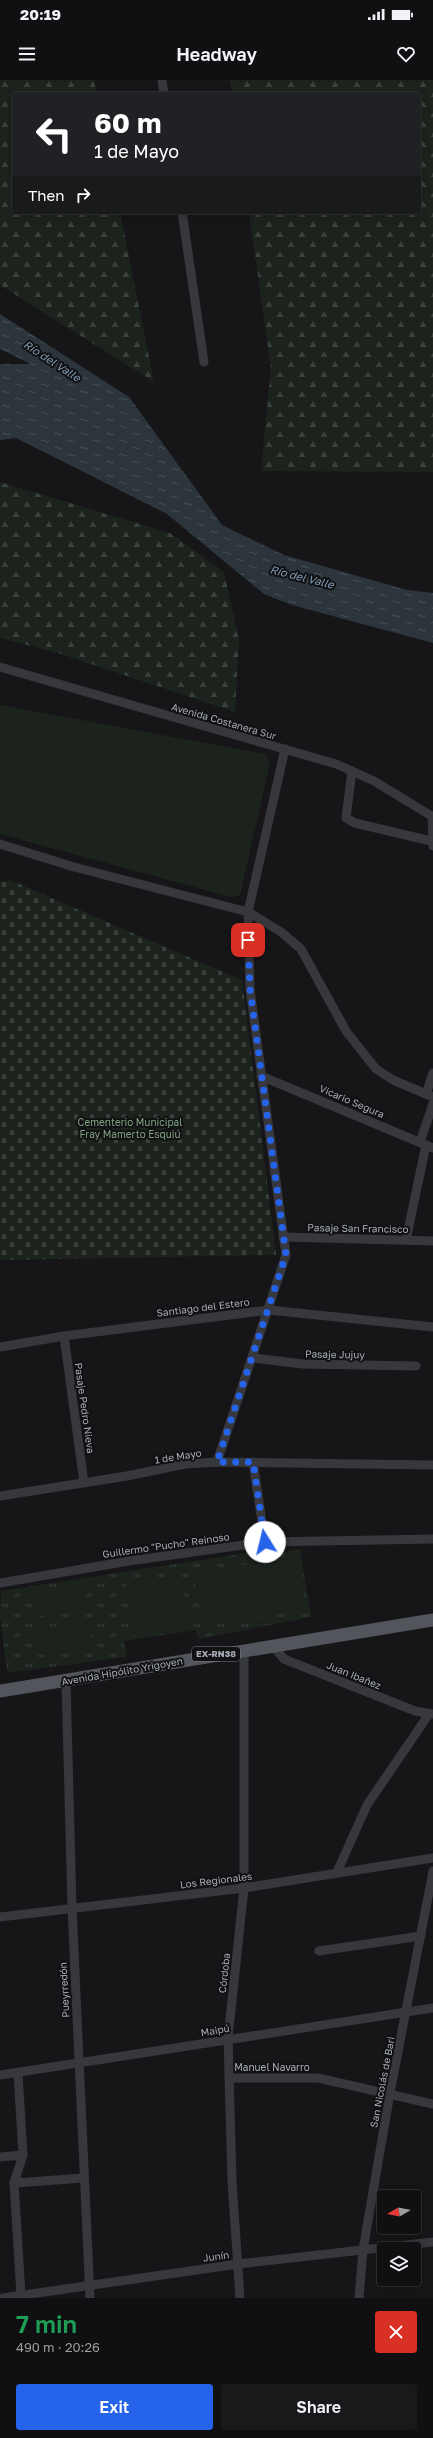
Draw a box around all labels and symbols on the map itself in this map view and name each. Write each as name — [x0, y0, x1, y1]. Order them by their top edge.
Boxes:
water label: Río del Valle — [21, 337, 85, 385]
water label: Río del Valle — [269, 562, 337, 591]
street label: Avenida Costanera Sur — [170, 700, 278, 742]
pin — [231, 923, 265, 957]
street label: Vicario Segura — [318, 1082, 386, 1120]
park label: Cementerio Municipal Fray Mamerto Esquiú — [78, 1116, 182, 1140]
street label: Pasaje San Francisco — [307, 1221, 409, 1235]
street label: Santiago del Estero — [156, 1295, 250, 1319]
street label: Pasaje Jujuy — [305, 1347, 365, 1361]
street label: Pasaje Pedro Nieva — [73, 1362, 97, 1454]
street label: 1 de Mayo — [154, 1446, 202, 1466]
position arrow — [244, 1521, 286, 1563]
street label: Guillermo "Pucho" Reinoso — [102, 1530, 230, 1560]
road number: EX-RN38 — [192, 1647, 240, 1661]
street label: Avenida Hipólito Yrigoyen — [60, 1654, 184, 1688]
street label: Juan Ibañez — [325, 1659, 383, 1691]
street label: Los Regionales — [179, 1870, 253, 1890]
street label: Córdoba — [216, 1952, 232, 1994]
street label: Pueyrredón — [57, 1962, 71, 2018]
street label: Maipú — [200, 2022, 230, 2038]
street label: San Nicolás de Bari — [367, 2035, 397, 2129]
street label: Manuel Navarro — [234, 2061, 310, 2073]
north arrow — [377, 2190, 421, 2234]
street label: Junín — [202, 2248, 230, 2264]

